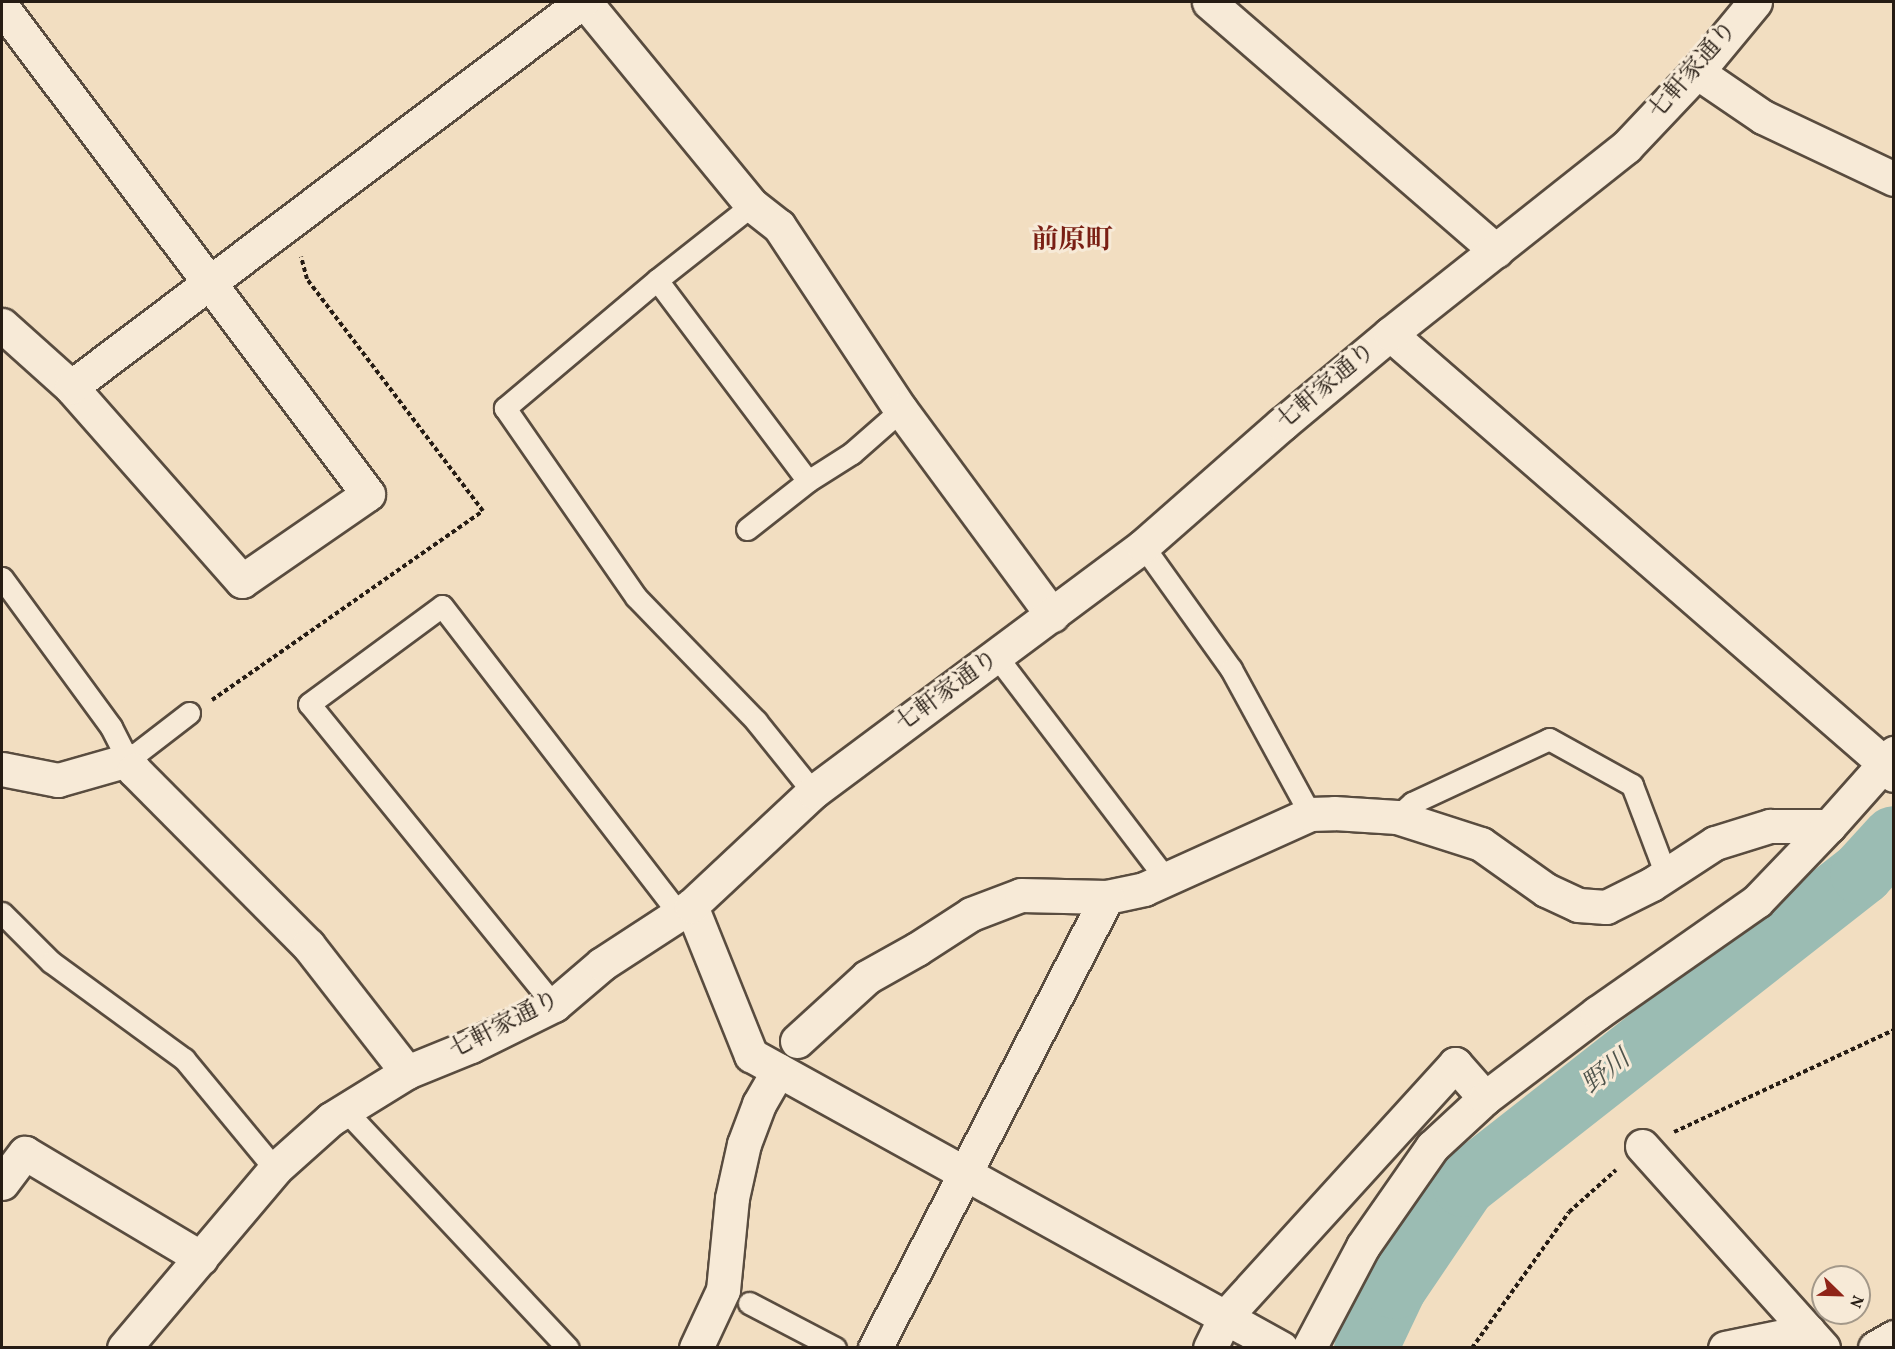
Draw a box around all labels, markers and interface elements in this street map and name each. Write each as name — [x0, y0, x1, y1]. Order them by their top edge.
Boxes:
street label: 七軒家通り — [1644, 16, 1744, 126]
district label: 前原町 — [1032, 226, 1112, 258]
street label: 七軒家通り — [1272, 337, 1382, 437]
street label: 七軒家通り — [891, 645, 1005, 739]
street label: 七軒家通り — [445, 986, 565, 1066]
water label: 野川 — [1577, 1045, 1637, 1101]
north arrow — [1811, 1265, 1871, 1325]
text: N — [1843, 1292, 1868, 1311]

